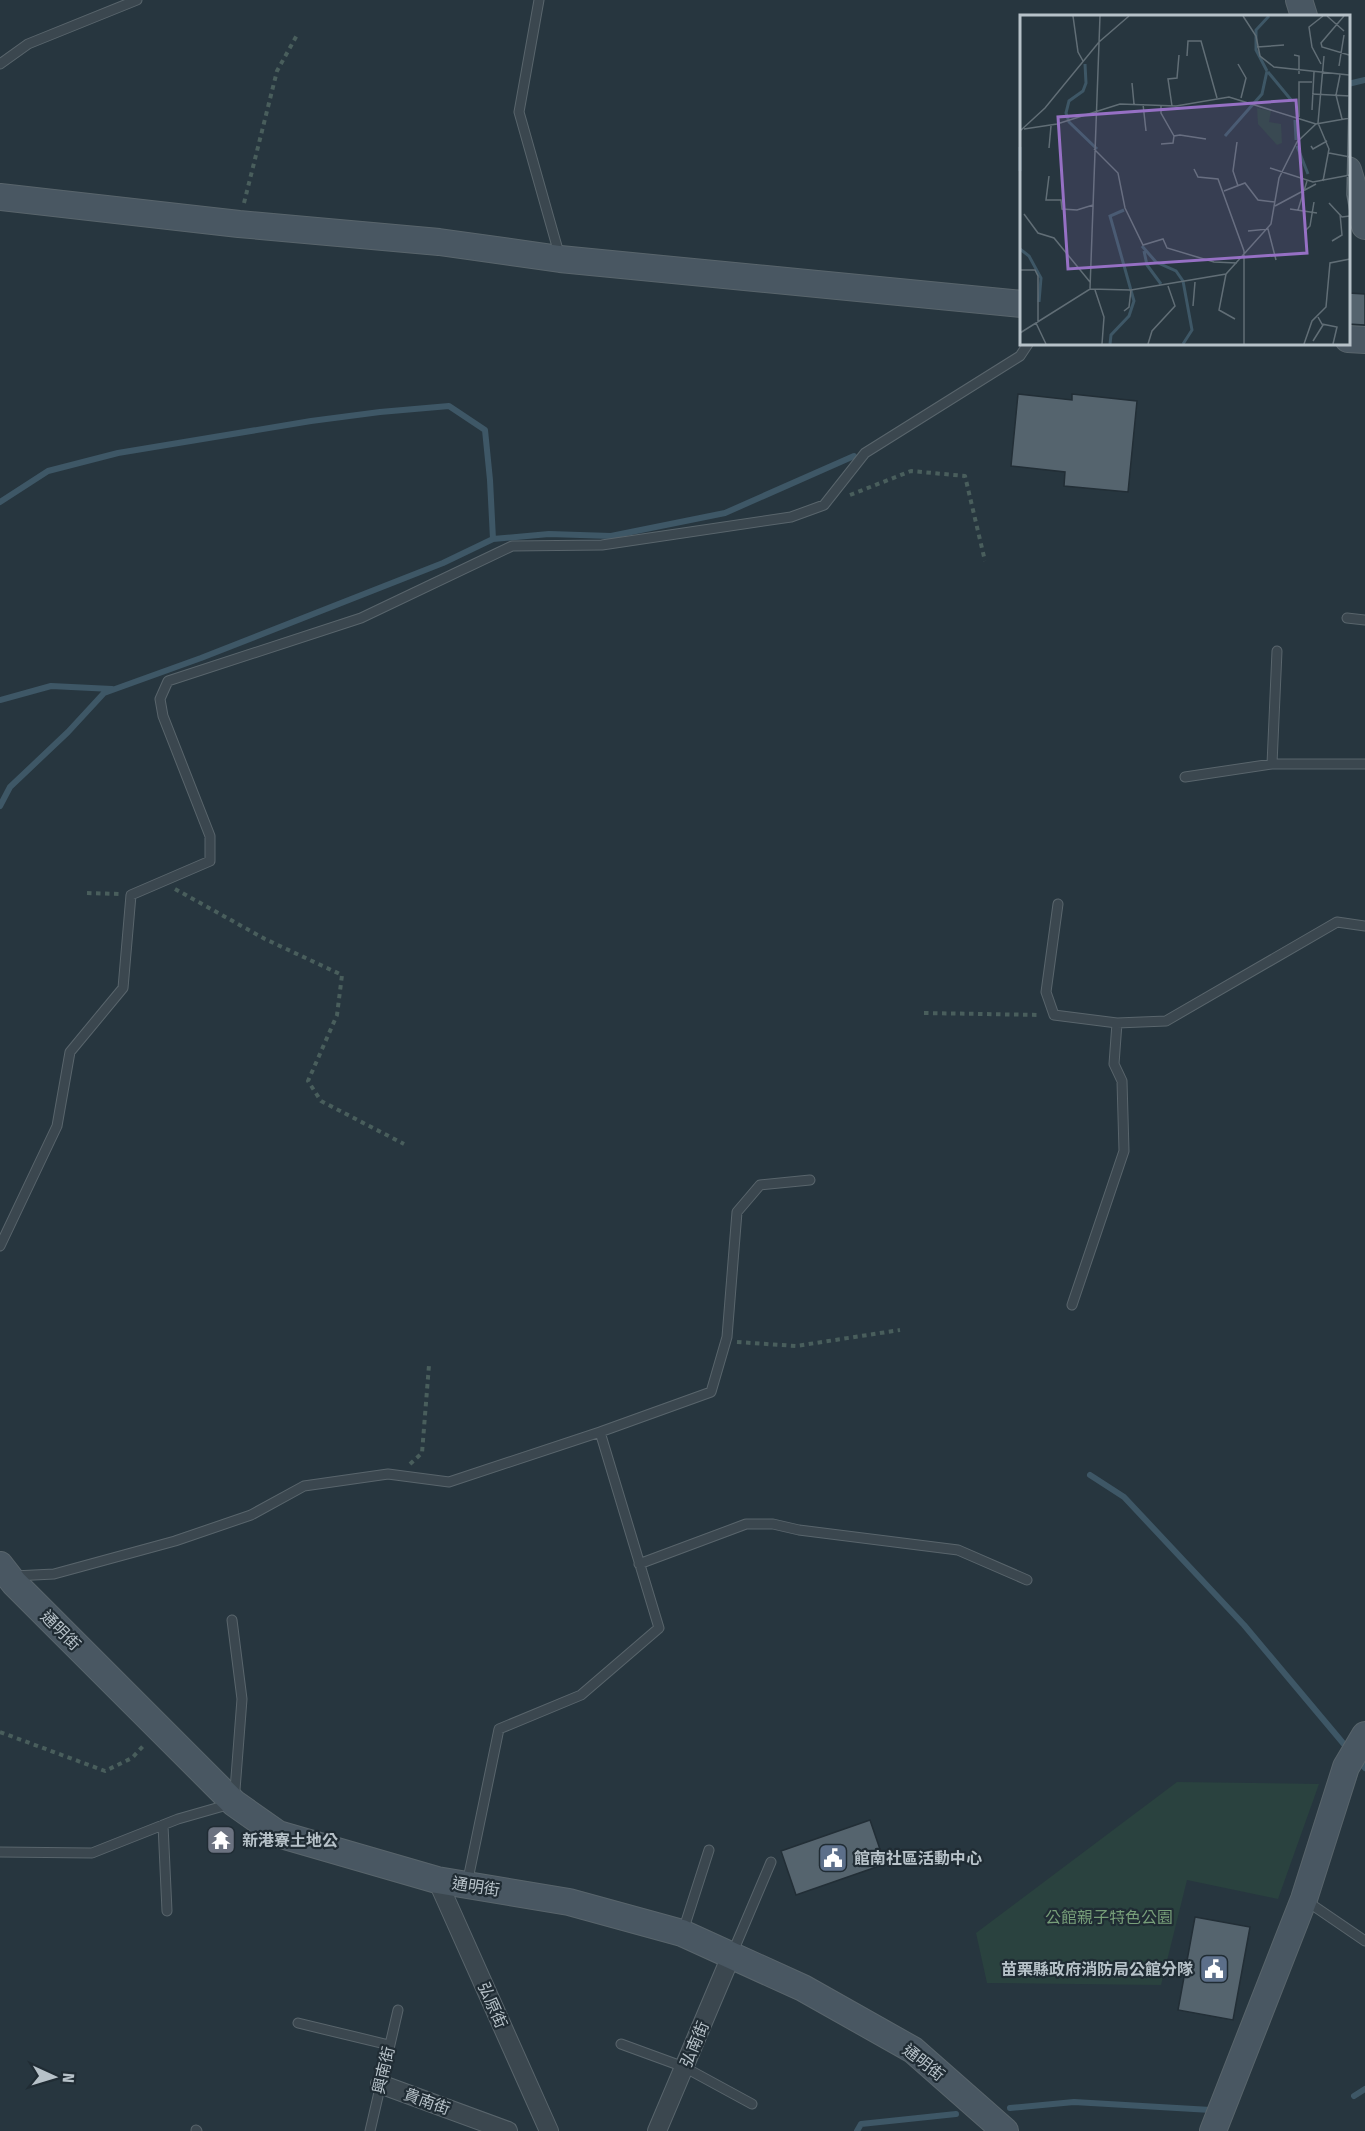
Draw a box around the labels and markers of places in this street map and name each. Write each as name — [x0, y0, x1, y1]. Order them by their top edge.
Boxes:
temple icon: 新港寮土地公 — [205, 1824, 237, 1856]
place label: 新港寮土地公 — [242, 1831, 338, 1850]
public building icon: 館南社區活動中心 — [817, 1842, 849, 1874]
place label: 館南社區活動中心 — [854, 1849, 982, 1868]
public building icon: 苗栗縣政府消防局公館分隊 — [1198, 1953, 1230, 1985]
place label: 苗栗縣政府消防局公館分隊 — [1001, 1960, 1193, 1979]

